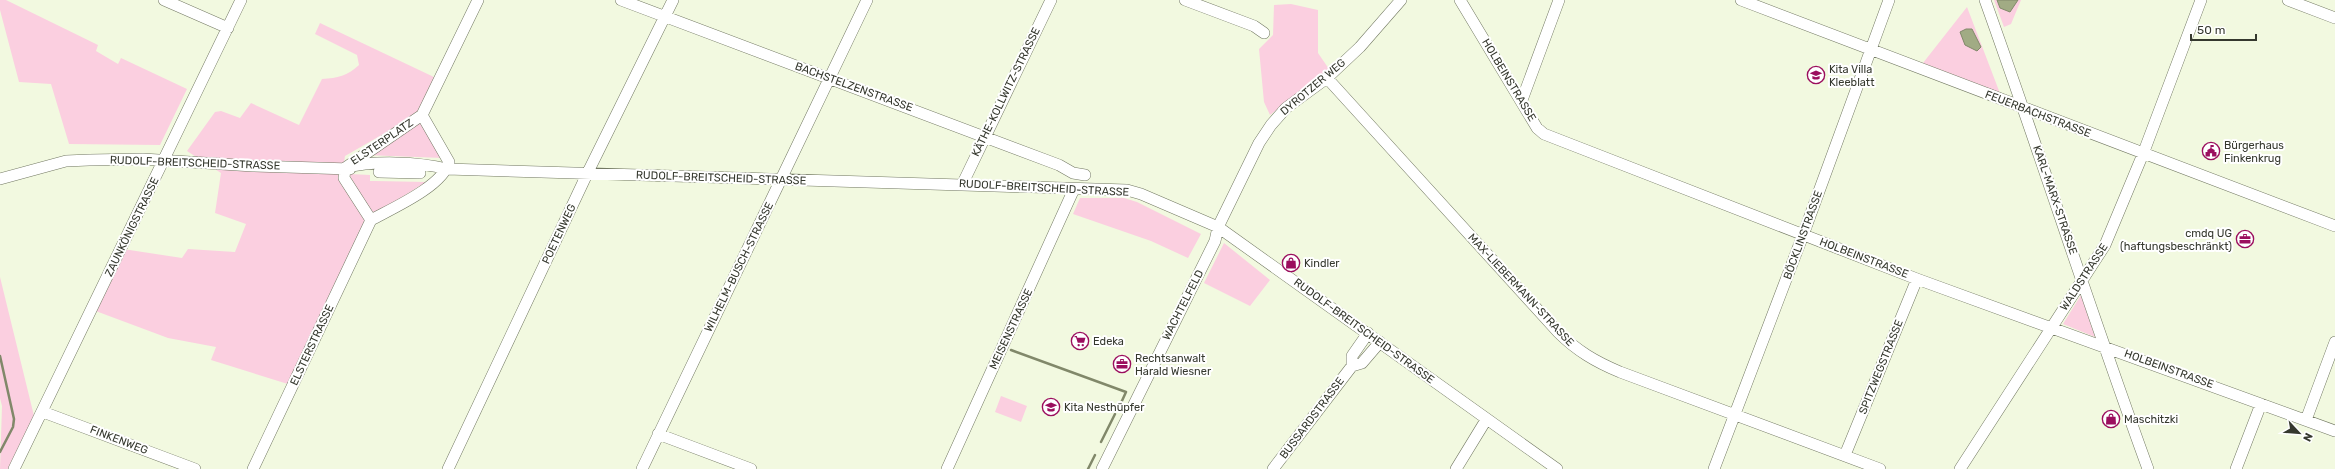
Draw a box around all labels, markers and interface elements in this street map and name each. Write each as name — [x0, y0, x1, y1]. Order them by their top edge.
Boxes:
scale bar — [2191, 16, 2256, 42]
text: 50 m — [2197, 23, 2225, 37]
street label: KÄTHE-KOLLWITZ-STRASSE — [969, 25, 1043, 159]
street label: HOLBEINSTRASSE — [1479, 36, 1539, 124]
street label: DYROTZER WEG — [1278, 56, 1348, 118]
street label: BACHSTELZENSTRASSE — [793, 60, 915, 115]
place label: Kita Villa Kleeblatt — [1829, 63, 1875, 89]
school or university icon: Kita Villa Kleeblatt — [1806, 65, 1826, 85]
street label: FEUERBACHSTRASSE — [1983, 88, 2093, 140]
street label: ELSTERPLATZ — [348, 116, 416, 168]
place label: Bürgerhaus Finkenkrug — [2224, 139, 2284, 165]
public building icon: Bürgerhaus Finkenkrug — [2201, 141, 2221, 161]
street label: KARL-MARX-STRASSE — [2030, 144, 2080, 257]
street label: RUDOLF-BREITSCHEID-STRASSE — [110, 154, 281, 172]
street label: RUDOLF-BREITSCHEID-STRASSE — [636, 169, 807, 187]
street label: ZAUNKÖNIGSTRASSE — [102, 175, 162, 279]
street label: RUDOLF-BREITSCHEID-STRASSE — [958, 177, 1130, 199]
street label: BÖCKLINSTRASSE — [1781, 189, 1825, 281]
street label: WILHELM-BUSCH-STRASSE — [702, 200, 776, 334]
street label: POETENWEG — [539, 202, 579, 266]
place label: cmdq UG (haftungsbeschränkt) — [2120, 227, 2232, 253]
office icon: cmdq UG (haftungsbeschränkt) — [2235, 229, 2255, 249]
street label: MAX-LIEBERMANN-STRASSE — [1465, 231, 1577, 349]
street label: HOLBEINSTRASSE — [1818, 235, 1911, 281]
street label: WALDSTRASSE — [2057, 241, 2111, 313]
shop icon: Kindler — [1281, 253, 1301, 273]
place label: Kindler — [1304, 257, 1340, 270]
street label: WACHTELFELD — [1160, 268, 1206, 342]
street label: RUDOLF-BREITSCHEID-STRASSE — [1291, 276, 1437, 387]
street label: MEISENSTRASSE — [987, 286, 1036, 371]
street label: ELSTERSTRASSE — [288, 302, 337, 388]
street label: SPITZWEGSTRASSE — [1856, 318, 1906, 416]
supermarket icon: Edeka — [1070, 331, 1090, 351]
place label: Edeka — [1093, 335, 1124, 348]
street label: HOLBEINSTRASSE — [2123, 347, 2216, 391]
place label: Rechtsanwalt Harald Wiesner — [1135, 352, 1212, 378]
office icon: Rechtsanwalt Harald Wiesner — [1112, 354, 1132, 374]
street label: BUSSARDSTRASSE — [1277, 374, 1347, 461]
school or university icon: Kita Nesthüpfer — [1041, 397, 1061, 417]
place label: Kita Nesthüpfer — [1064, 401, 1145, 414]
shop icon: Maschitzki — [2101, 409, 2121, 429]
place label: Maschitzki — [2124, 413, 2178, 426]
north arrow — [2279, 413, 2319, 453]
street label: FINKENWEG — [88, 423, 150, 457]
text: N — [2300, 431, 2315, 444]

